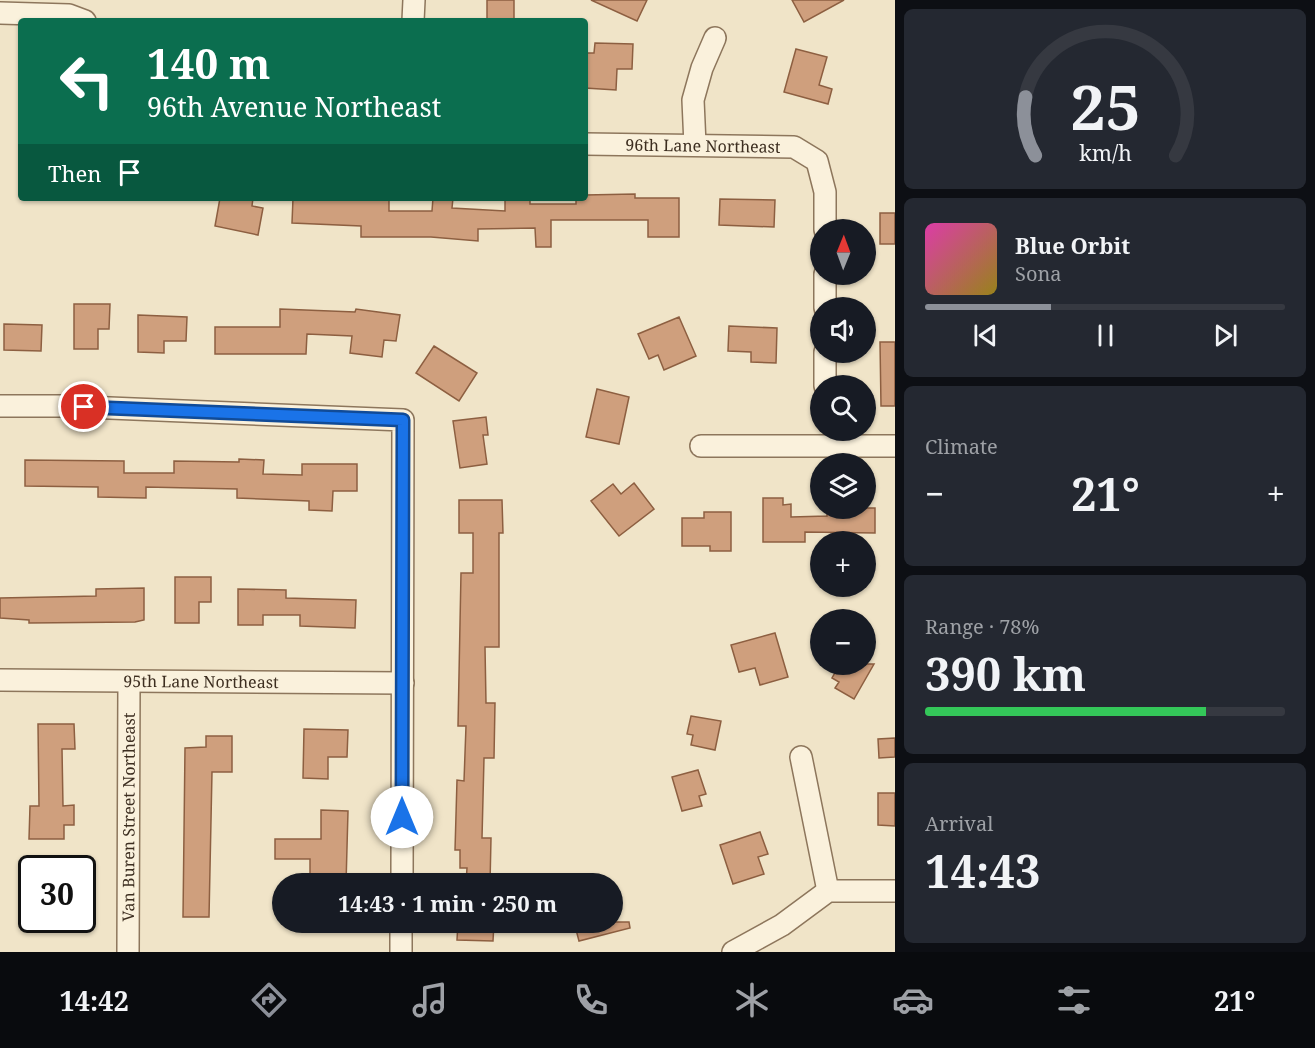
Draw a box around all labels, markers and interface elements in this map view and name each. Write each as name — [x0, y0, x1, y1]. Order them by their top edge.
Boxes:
text: 140 m — [147, 34, 271, 91]
icon: left — [48, 42, 126, 120]
text: 25 — [1070, 63, 1140, 148]
text: 96th Avenue Northeast — [147, 88, 441, 125]
street label: 96th Lane Northeast — [625, 134, 781, 158]
text: km/h — [1079, 138, 1132, 167]
icon: arrive — [113, 156, 146, 189]
text: Then — [48, 158, 101, 188]
north arrow — [810, 219, 876, 285]
map controls — [810, 219, 876, 675]
text: Blue Orbit — [1015, 230, 1130, 260]
text: Sona — [1015, 260, 1062, 287]
button: sound — [810, 297, 876, 363]
icon: previous — [969, 319, 1002, 352]
icon: pause — [1089, 319, 1122, 352]
icon: next — [1209, 319, 1242, 352]
button: search — [810, 375, 876, 441]
pin — [58, 381, 109, 432]
icon: arrive — [67, 390, 100, 423]
text: Climate — [925, 433, 998, 460]
button: layers — [810, 453, 876, 519]
text: 21° — [1071, 463, 1140, 524]
text: − — [925, 471, 944, 516]
text: + — [1267, 471, 1285, 516]
button: + — [810, 531, 876, 597]
button: − — [810, 609, 876, 675]
text: Range · 78% — [925, 613, 1039, 640]
text: 390 km — [925, 643, 1086, 704]
street label: 95th Lane Northeast — [123, 670, 279, 693]
street label: Van Buren Street Northeast — [117, 712, 140, 921]
position arrow — [370, 785, 434, 849]
text: Arrival — [925, 810, 993, 837]
text: 14:43 — [925, 840, 1040, 901]
speed limit sign: 30 — [18, 855, 96, 933]
text: 14:43 · 1 min · 250 m — [338, 888, 557, 918]
icon: directions — [248, 979, 290, 1021]
icon: music — [409, 979, 451, 1021]
icon: phone — [570, 979, 612, 1021]
icon: climate — [731, 979, 773, 1021]
icon: car — [892, 979, 934, 1021]
icon: filters — [1053, 979, 1095, 1021]
text: 14:42 — [60, 982, 129, 1019]
text: 21° — [1214, 982, 1255, 1019]

